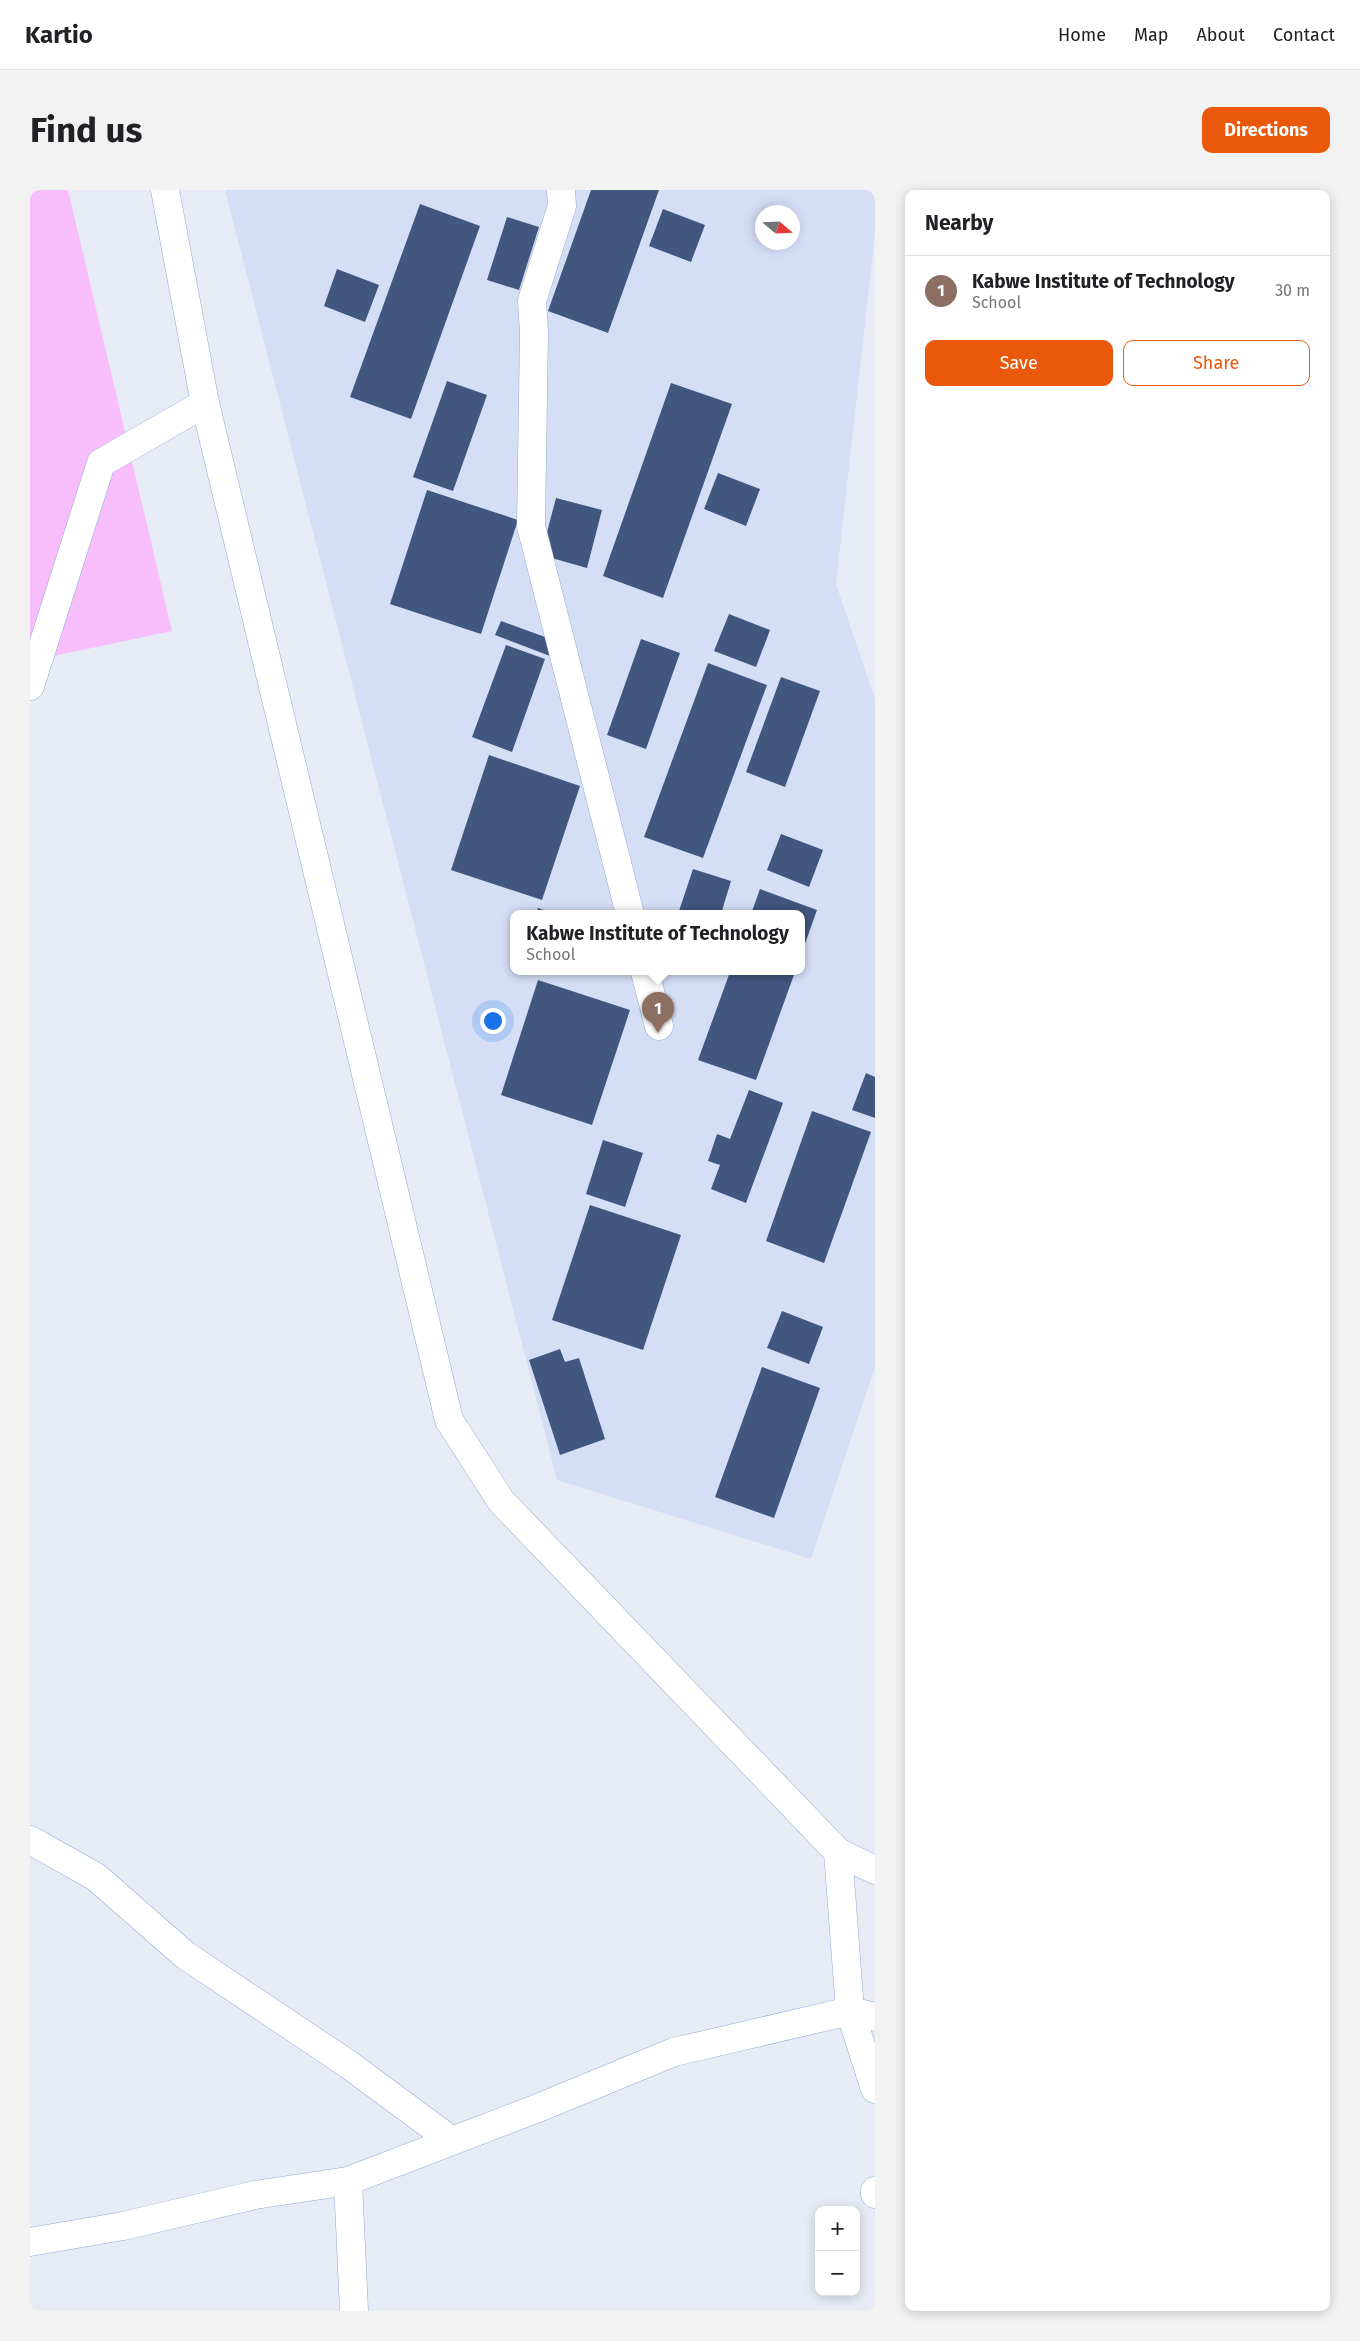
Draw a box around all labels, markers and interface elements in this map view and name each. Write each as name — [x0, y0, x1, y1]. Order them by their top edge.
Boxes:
text: Kartio — [25, 21, 93, 49]
text: Home — [1058, 24, 1106, 46]
text: Map — [1134, 24, 1168, 46]
text: About — [1196, 24, 1245, 46]
text: Contact — [1273, 24, 1335, 46]
button: Directions — [1202, 107, 1330, 153]
text: Find us — [30, 109, 142, 151]
north arrow — [755, 205, 800, 250]
text: Nearby — [925, 210, 993, 236]
text: Kabwe Institute of Technology — [972, 270, 1235, 293]
text: 1 — [937, 281, 945, 300]
text: 30 m — [1275, 281, 1310, 300]
text: School — [972, 293, 1021, 312]
button: Save — [925, 340, 1113, 386]
button: Share — [1123, 340, 1310, 386]
popup — [510, 910, 805, 975]
text: Kabwe Institute of Technology — [526, 922, 789, 945]
text: School — [526, 945, 575, 964]
pin: 1 — [642, 992, 674, 1033]
your location — [480, 1008, 506, 1034]
map controls — [815, 2206, 860, 2296]
button: + — [815, 2206, 860, 2251]
button: − — [815, 2251, 860, 2296]

